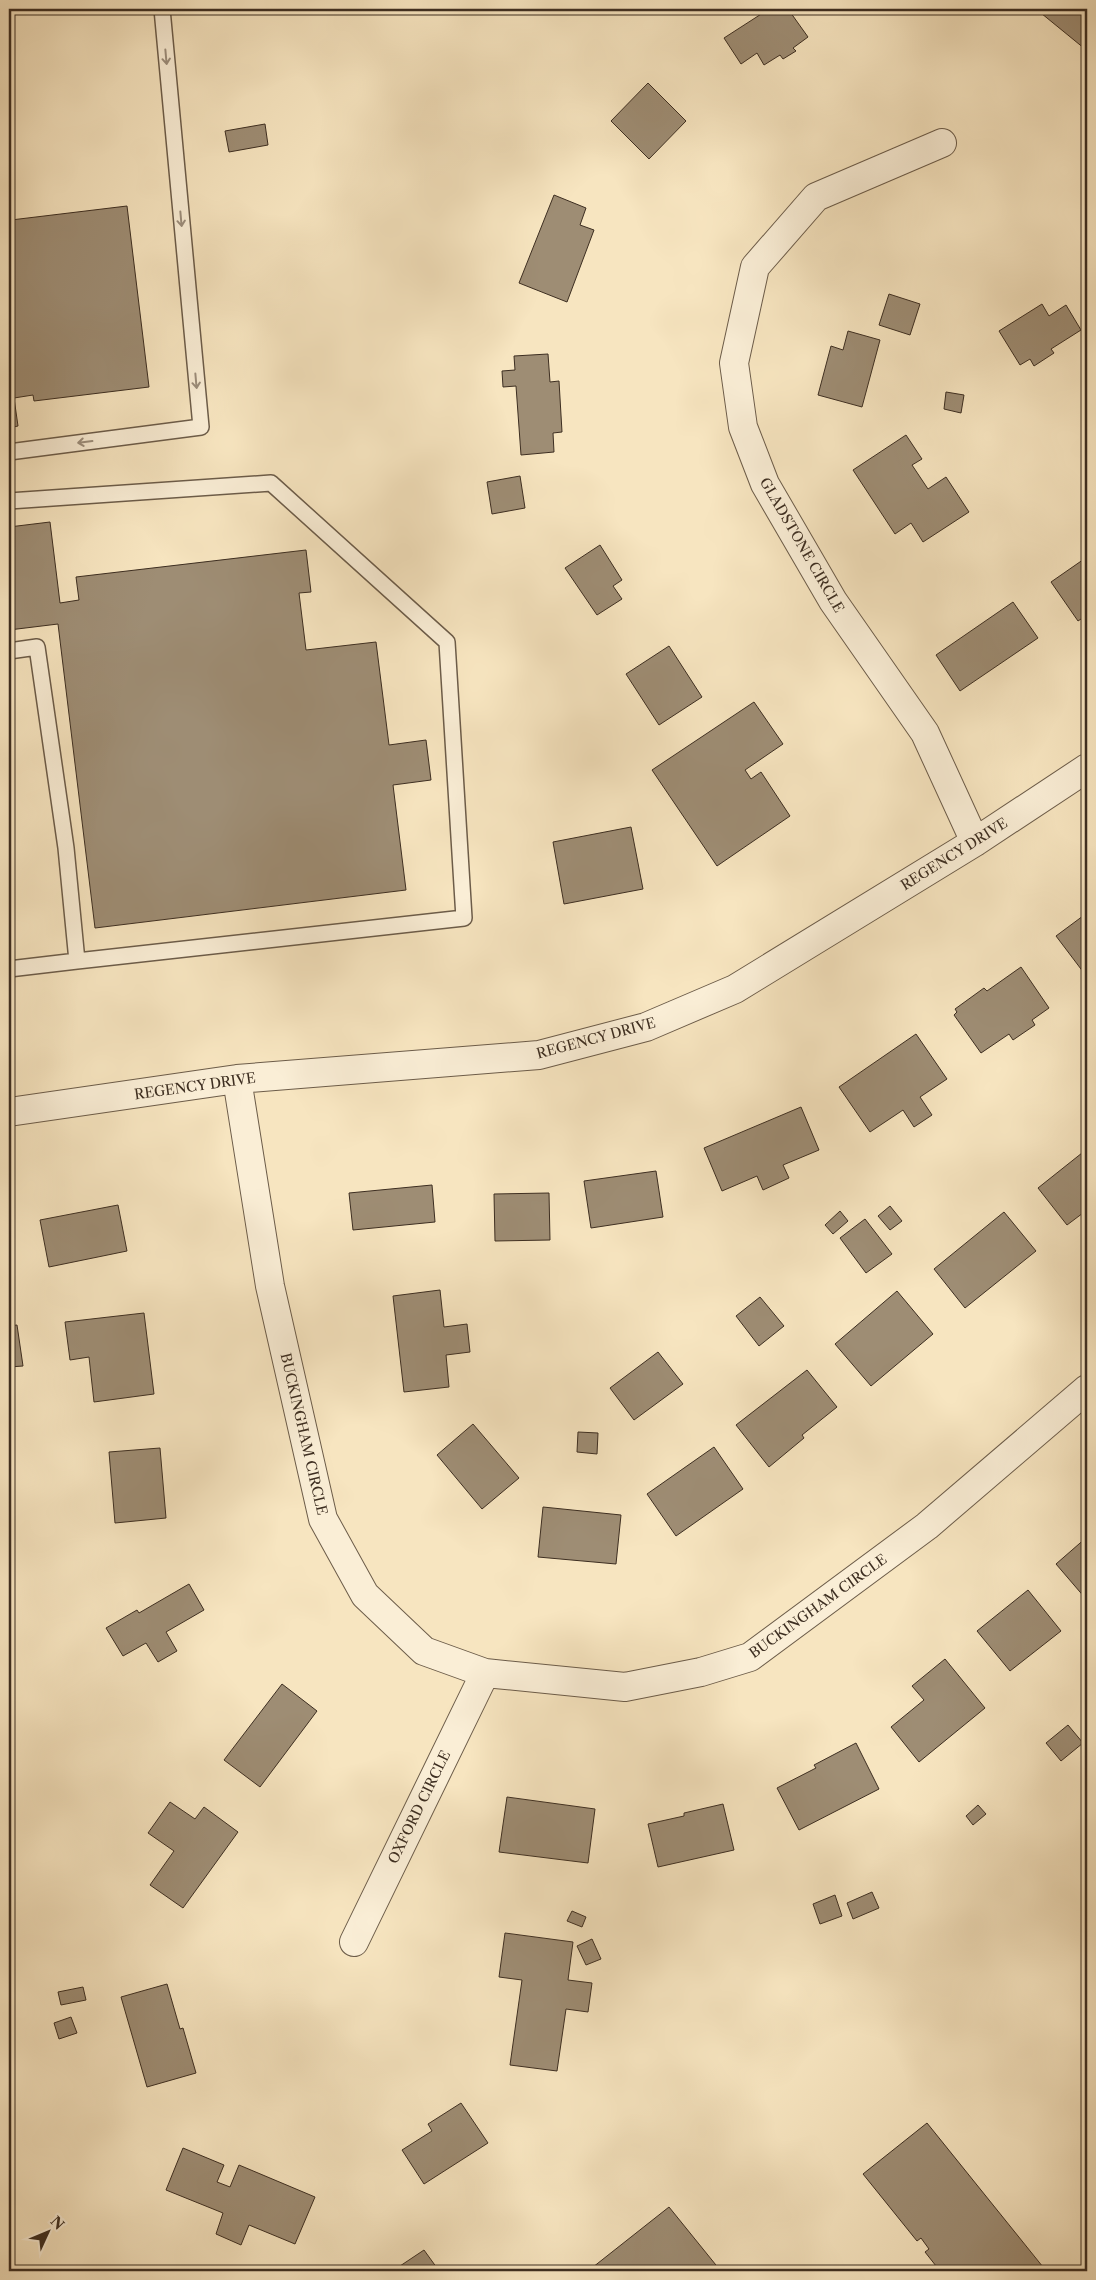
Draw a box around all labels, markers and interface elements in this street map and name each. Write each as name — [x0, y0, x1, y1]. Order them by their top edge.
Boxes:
one-way arrow — [161, 49, 171, 65]
one-way arrow — [176, 211, 186, 227]
one-way arrow — [191, 373, 201, 389]
one-way arrow — [77, 437, 93, 447]
street label: GLADSTONE CIRCLE — [756, 474, 848, 616]
street label: REGENCY DRIVE — [897, 814, 1011, 894]
street label: REGENCY DRIVE — [534, 1013, 658, 1063]
street label: REGENCY DRIVE — [133, 1069, 257, 1103]
street label: BUCKINGHAM CIRCLE — [277, 1351, 331, 1517]
street label: BUCKINGHAM CIRCLE — [746, 1550, 890, 1662]
street label: OXFORD CIRCLE — [384, 1747, 454, 1867]
north arrow — [22, 2208, 72, 2258]
text: N — [47, 2212, 68, 2234]

